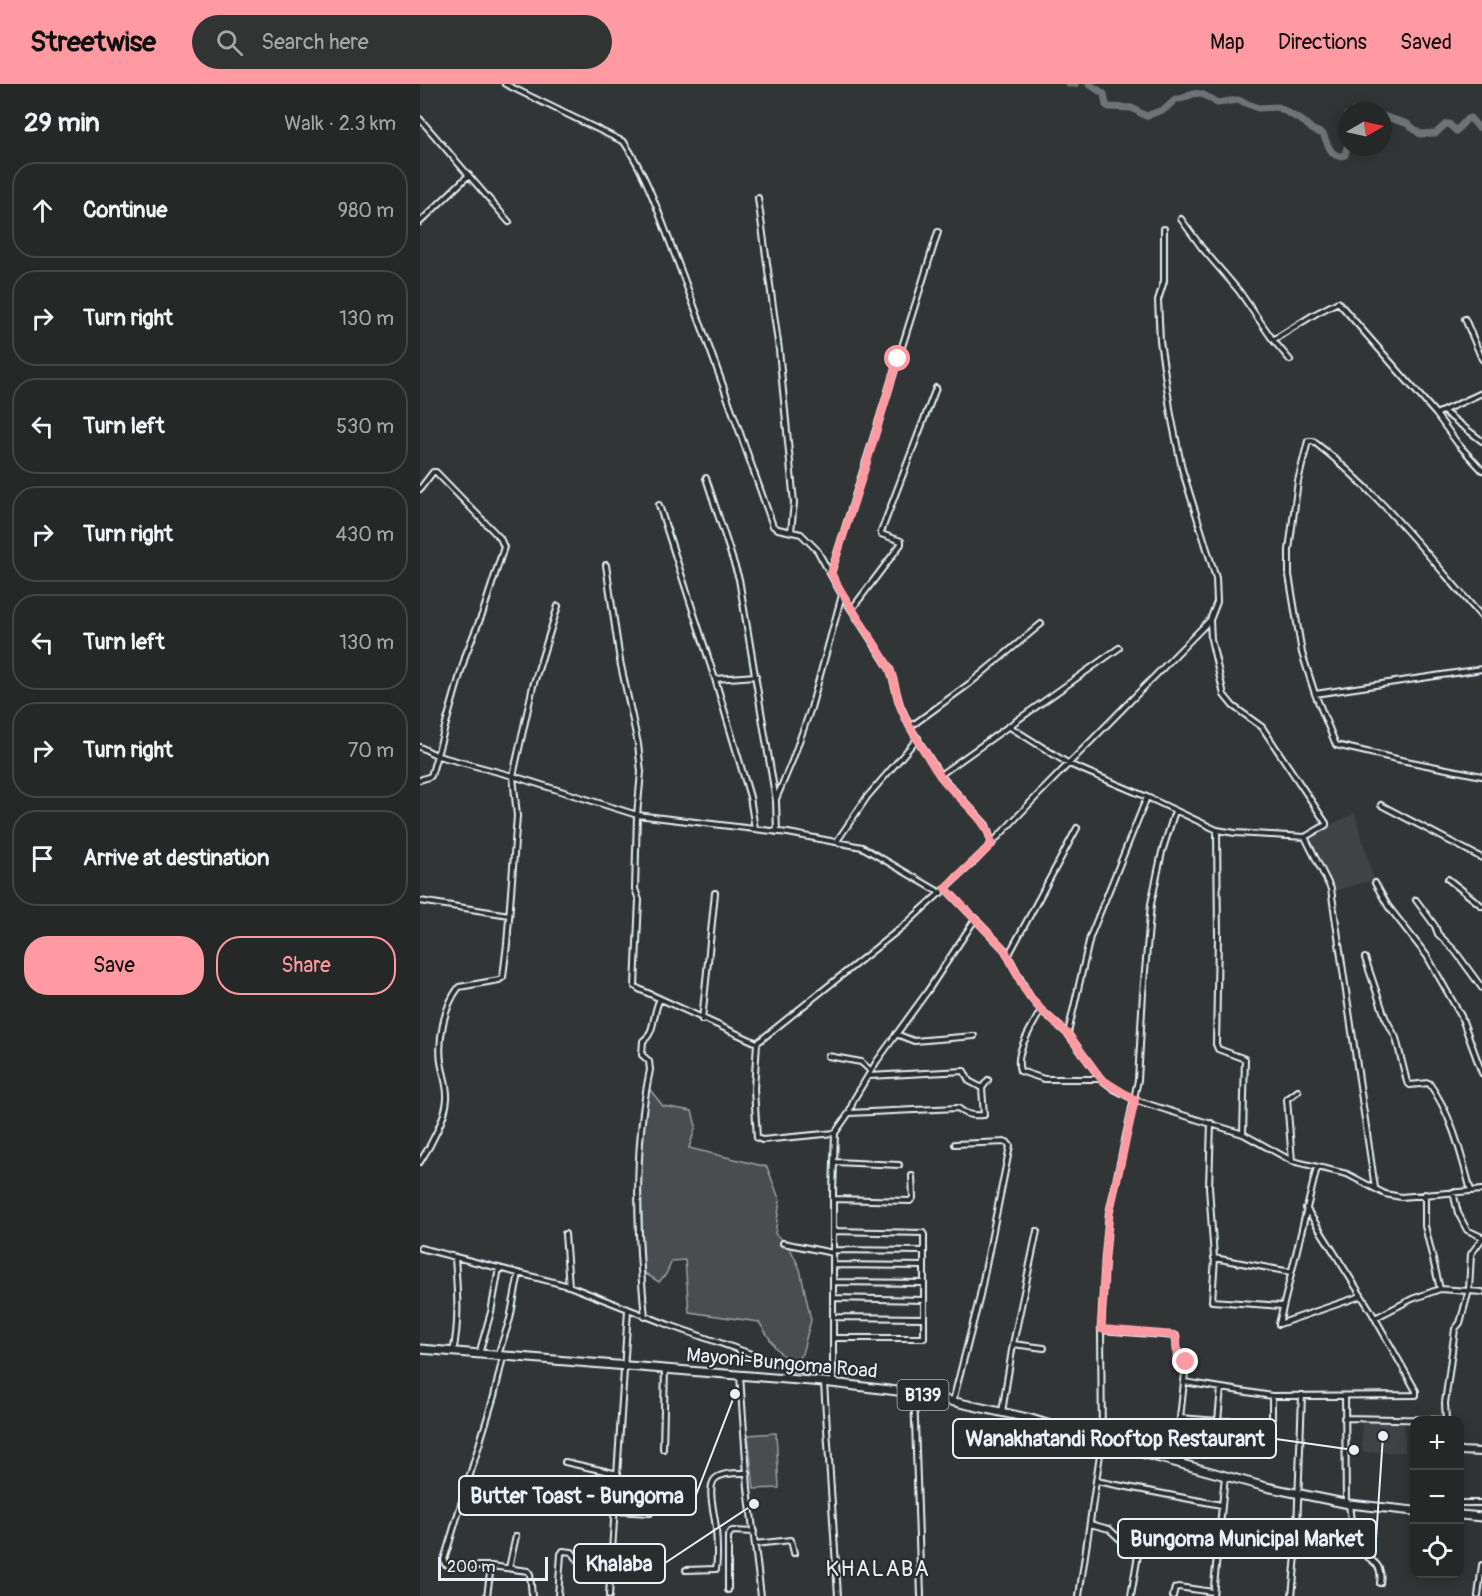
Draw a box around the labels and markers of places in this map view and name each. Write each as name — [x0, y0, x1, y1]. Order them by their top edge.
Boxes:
callout: Wanakhatandi Rooftop Restaurant — [953, 1419, 1276, 1458]
callout: Butter Toast - Bungoma — [459, 1476, 696, 1515]
callout: Bungoma Municipal Market — [1118, 1519, 1376, 1558]
callout: Khalaba — [574, 1544, 665, 1583]

